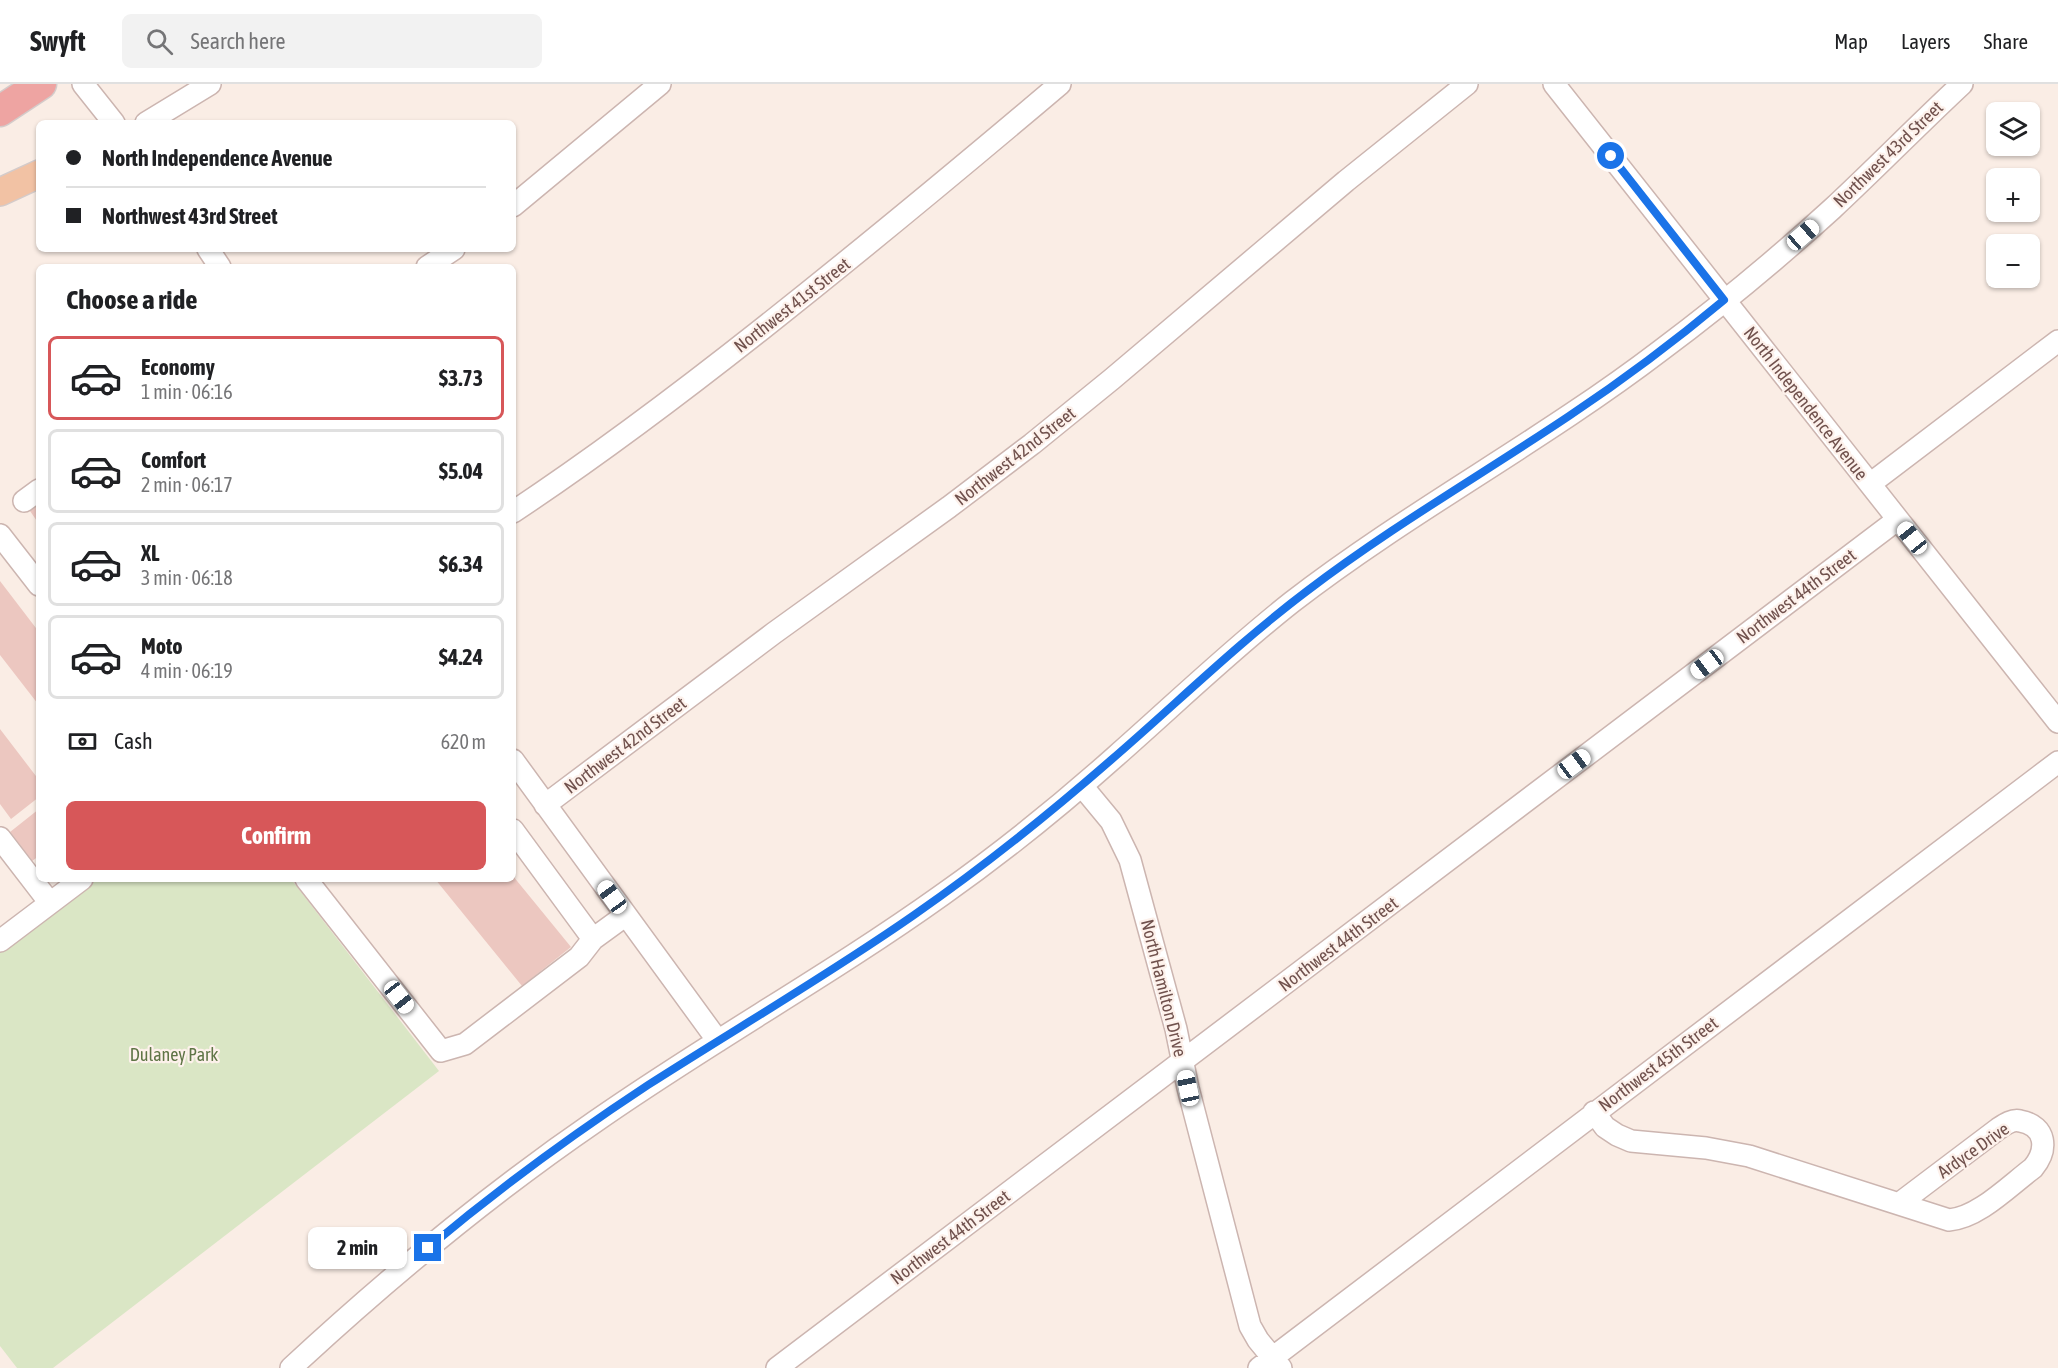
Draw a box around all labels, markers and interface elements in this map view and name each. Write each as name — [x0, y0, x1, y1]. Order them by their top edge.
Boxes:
search box — [122, 14, 542, 68]
text: Swyft — [30, 25, 86, 57]
icon: search — [143, 25, 176, 58]
text: Search here — [191, 28, 285, 54]
text: Map — [1834, 29, 1868, 53]
text: Layers — [1901, 29, 1951, 53]
text: Share — [1984, 29, 2028, 53]
street label: Northwest 43rd Street — [1829, 97, 1947, 211]
map controls — [1986, 102, 2040, 288]
button: layers — [1986, 102, 2040, 156]
route start — [1597, 142, 1624, 169]
text: North Independence Avenue — [102, 145, 333, 171]
button: + — [1986, 168, 2040, 222]
text: Northwest 43rd Street — [102, 203, 278, 229]
car — [1784, 216, 1822, 254]
button: − — [1986, 234, 2040, 288]
street label: Northwest 41st Street — [730, 253, 854, 357]
text: Choose a ride — [66, 284, 198, 315]
street label: North Independence Avenue — [1740, 322, 1872, 484]
icon: car — [69, 351, 123, 405]
text: Economy — [141, 354, 215, 380]
text: $3.73 — [439, 365, 483, 391]
text: 1 min · 06:16 — [141, 380, 233, 403]
street label: Northwest 42nd Street — [951, 402, 1079, 510]
icon: car — [69, 444, 123, 498]
text: Comfort — [141, 447, 206, 473]
text: $5.04 — [439, 458, 483, 484]
text: 2 min · 06:17 — [141, 473, 233, 496]
car — [1894, 518, 1930, 558]
icon: car — [69, 537, 123, 591]
text: XL — [141, 540, 159, 566]
street label: Northwest 44th Street — [1732, 544, 1860, 648]
text: $6.34 — [439, 551, 483, 577]
text: 3 min · 06:18 — [141, 566, 233, 589]
icon: car — [69, 630, 123, 684]
text: Moto — [141, 633, 183, 659]
text: $4.24 — [439, 644, 483, 670]
car — [1687, 646, 1727, 682]
text: 4 min · 06:19 — [141, 659, 233, 682]
street label: Northwest 42nd Street — [560, 692, 690, 798]
icon: cash — [66, 725, 99, 758]
text: Cash — [114, 728, 153, 754]
text: 620 m — [441, 730, 486, 753]
car — [1554, 746, 1594, 782]
button: Confirm — [66, 801, 486, 870]
car — [594, 877, 630, 917]
street label: Northwest 44th Street — [1274, 892, 1402, 996]
street label: North Hamilton Drive — [1137, 917, 1191, 1059]
car — [381, 977, 417, 1017]
street label: Northwest 45th Street — [1594, 1012, 1722, 1116]
park label: Dulaney Park — [130, 1044, 218, 1065]
car — [1175, 1069, 1201, 1107]
street label: Ardyce Drive — [1933, 1118, 2013, 1182]
street label: Northwest 44th Street — [886, 1185, 1014, 1289]
callout: 2 min — [308, 1227, 407, 1269]
route end — [414, 1234, 441, 1261]
text: 2 min — [337, 1236, 378, 1259]

